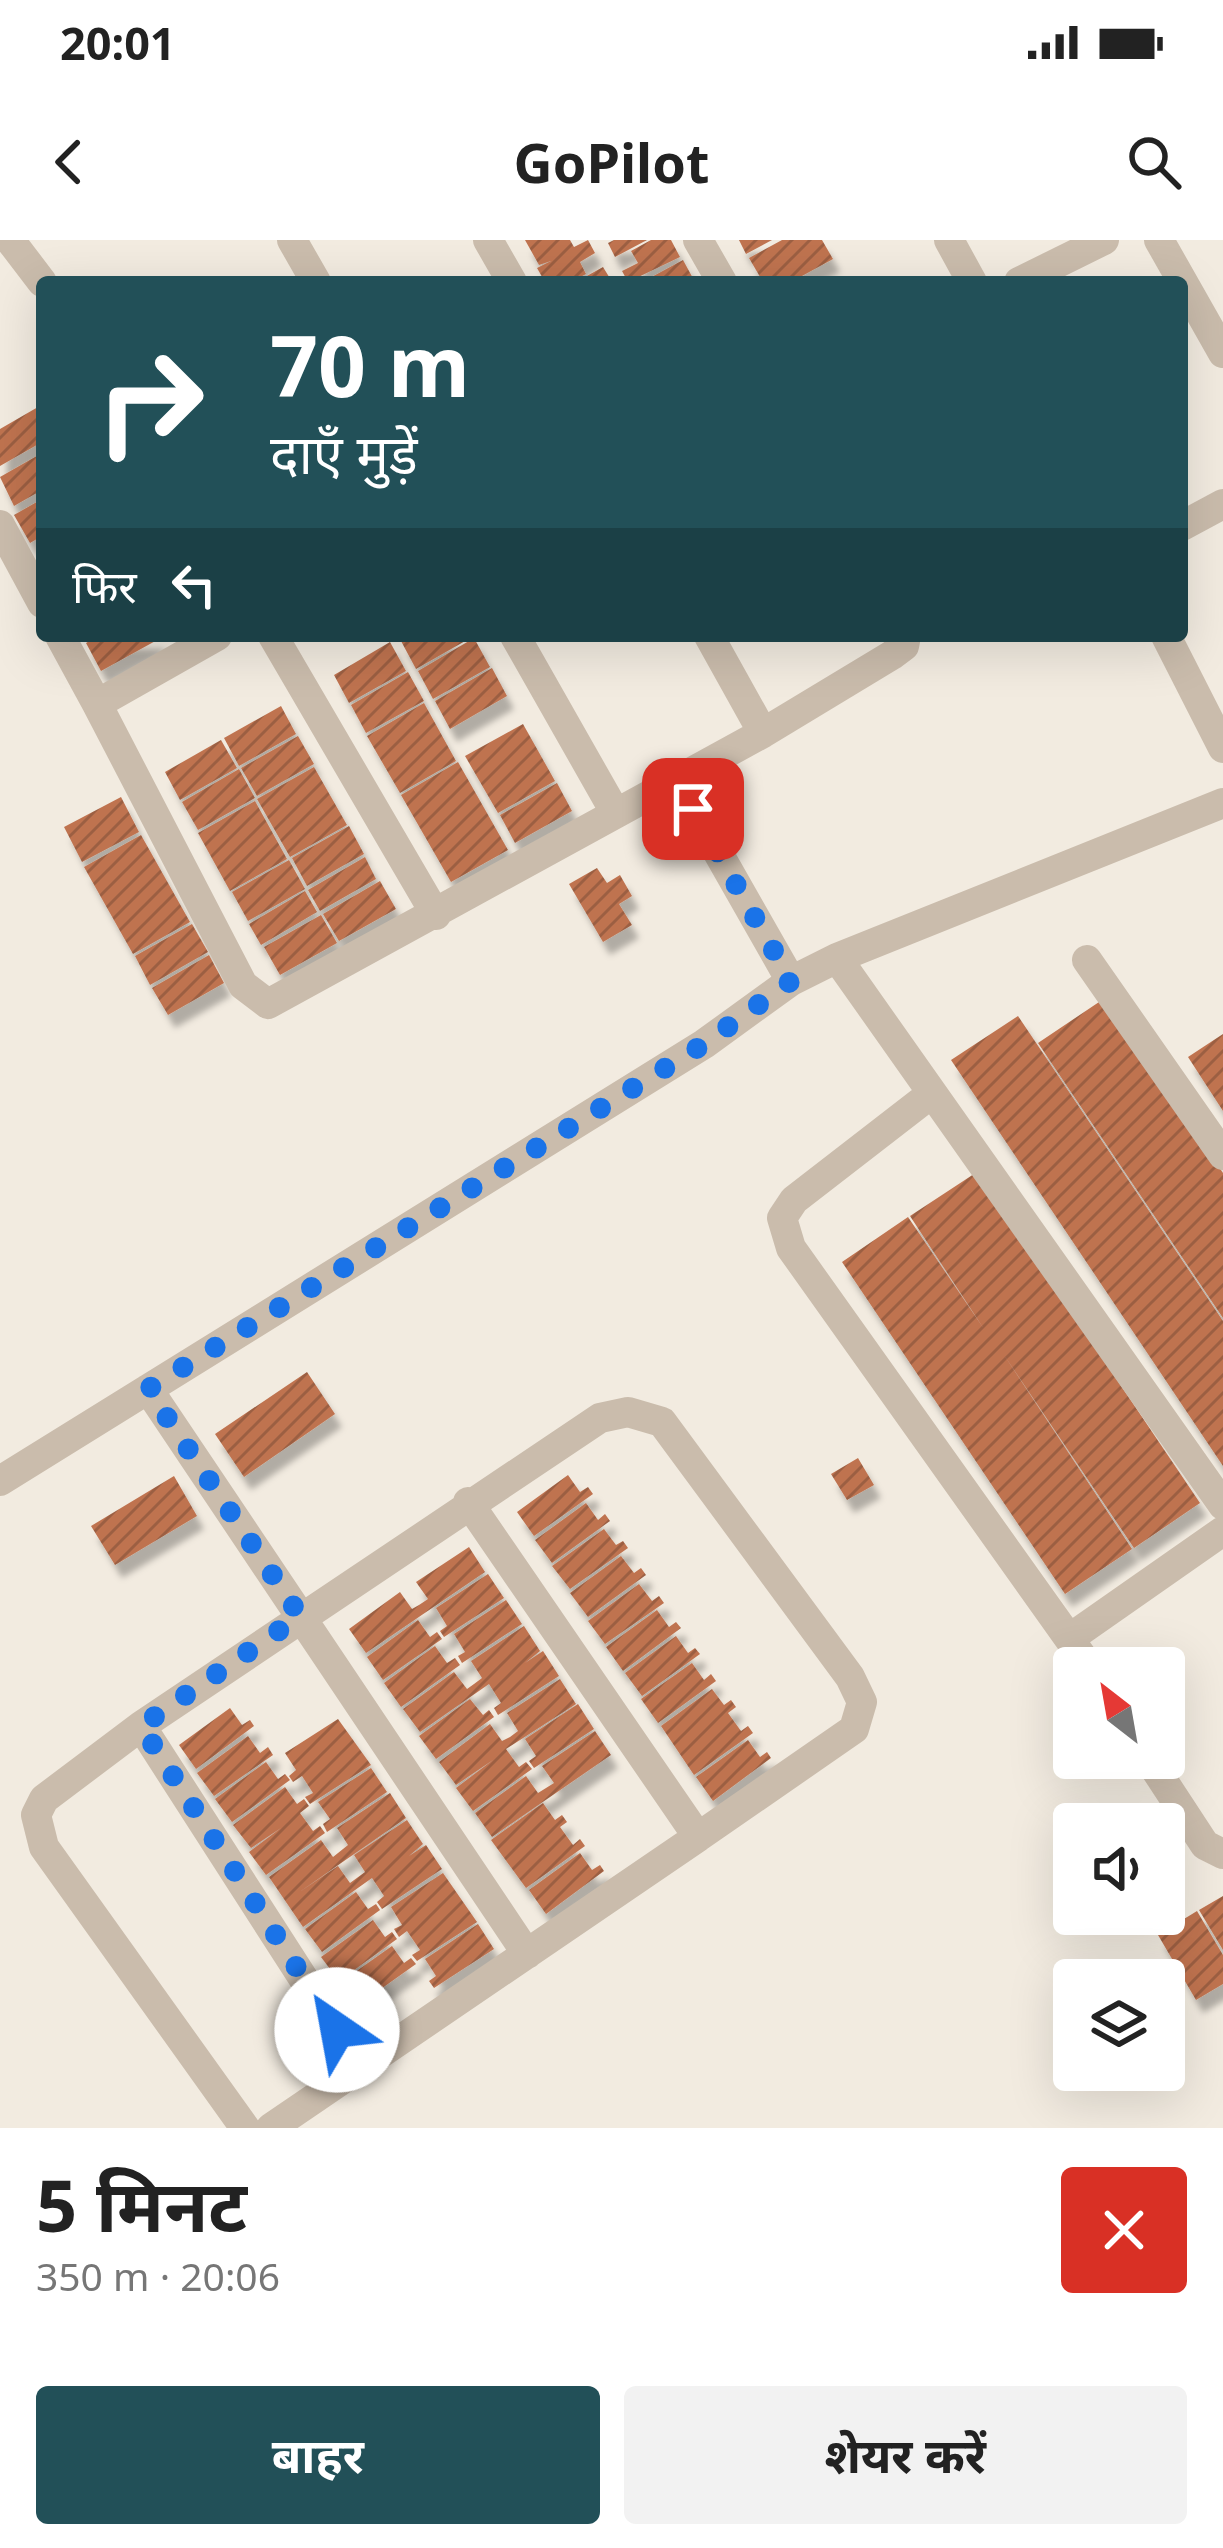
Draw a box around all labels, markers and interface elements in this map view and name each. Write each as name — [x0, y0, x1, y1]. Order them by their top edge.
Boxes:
text: 20:01 — [60, 12, 176, 73]
text: GoPilot — [514, 125, 709, 199]
icon: back — [36, 129, 102, 195]
icon: search — [1121, 129, 1187, 195]
text: 70 m — [270, 307, 470, 422]
icon: right — [72, 324, 228, 480]
text: दाएँ मुड़ें — [270, 416, 418, 490]
icon: left — [161, 552, 227, 618]
text: फिर — [72, 555, 137, 616]
pin — [642, 758, 744, 860]
icon: arrive — [660, 776, 726, 842]
north arrow — [1053, 1647, 1185, 1779]
map controls — [1053, 1647, 1185, 2091]
button: sound — [1053, 1803, 1185, 1935]
button: layers — [1053, 1959, 1185, 2091]
position arrow — [274, 1967, 400, 2093]
text: 5 मिनट — [36, 2155, 247, 2253]
button: close — [1061, 2167, 1187, 2293]
text: 350 m · 20:06 — [36, 2249, 280, 2302]
button: बाहर — [36, 2386, 600, 2524]
button: शेयर करें — [624, 2386, 1187, 2524]

